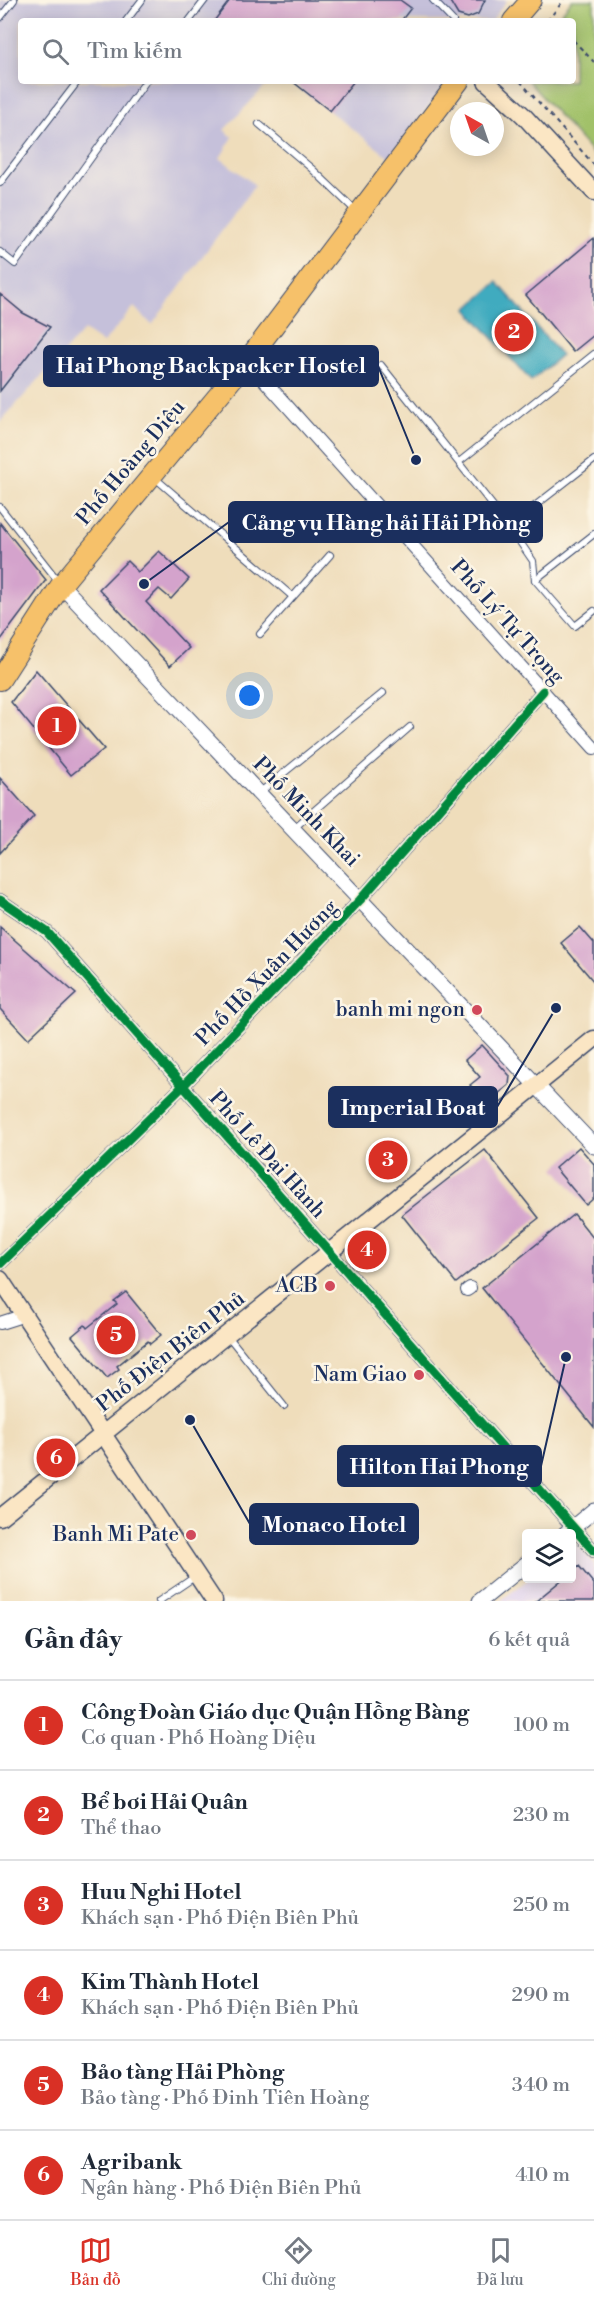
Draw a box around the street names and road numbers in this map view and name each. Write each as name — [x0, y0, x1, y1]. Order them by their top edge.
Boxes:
street label: Phố Hoàng Diệu — [71, 395, 191, 531]
street label: Phố Lý Tự Trọng — [444, 555, 570, 690]
street label: Phố Minh Khai — [247, 751, 365, 873]
street label: Phố Hồ Xuân Hương — [190, 894, 344, 1052]
street label: Phố Lê Đại Hành — [203, 1086, 331, 1224]
street label: Phố Điện Biên Phủ — [91, 1286, 251, 1418]

